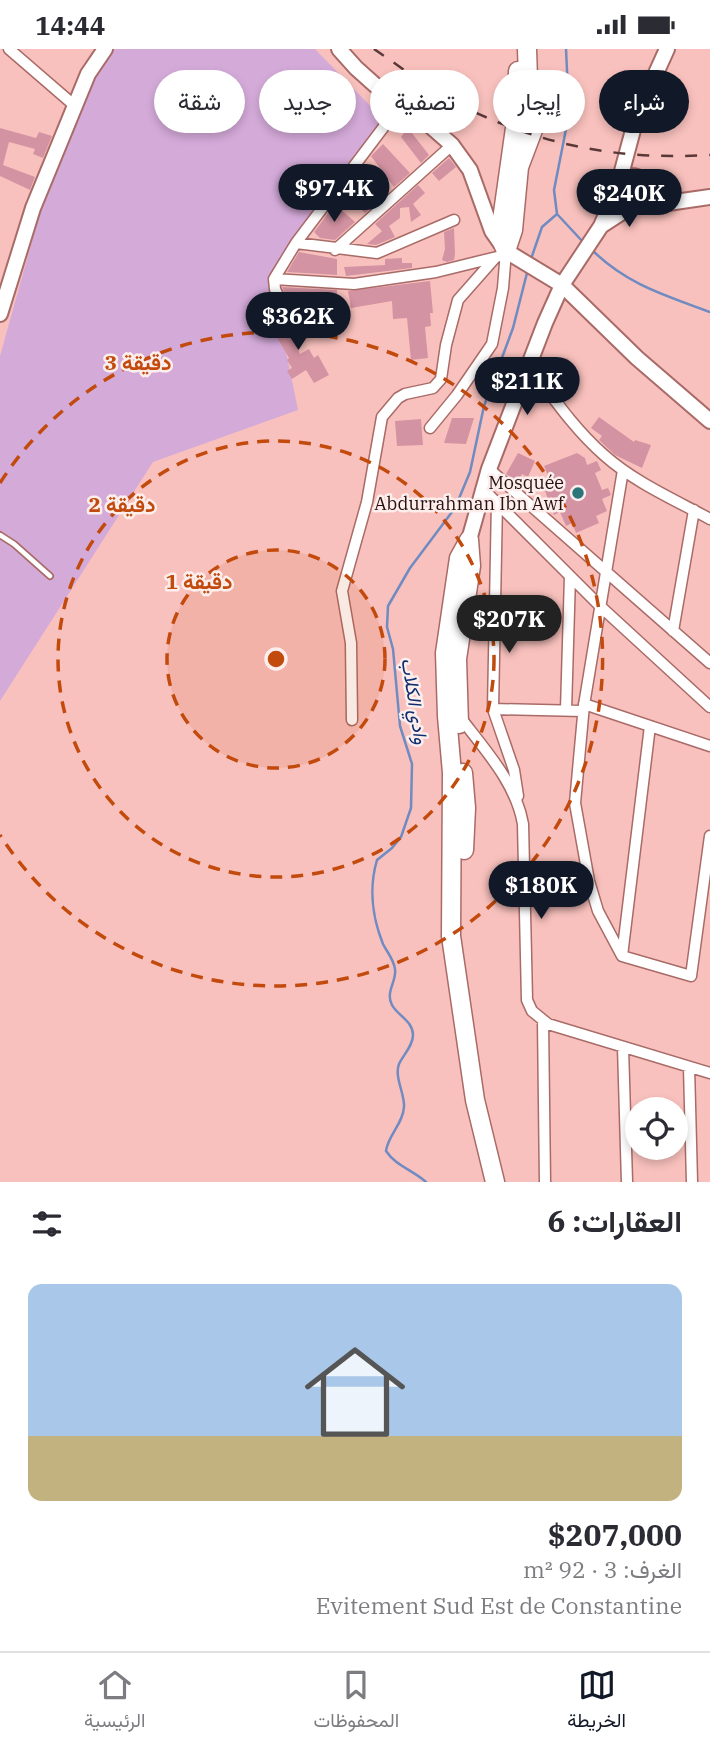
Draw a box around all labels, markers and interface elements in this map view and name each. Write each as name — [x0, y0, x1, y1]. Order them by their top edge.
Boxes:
text: 14:44 — [35, 8, 105, 42]
chip: شقة — [154, 70, 245, 133]
chip: جديد — [259, 70, 356, 133]
chip: تصفية — [370, 70, 479, 133]
chip: إيجار — [493, 70, 585, 133]
chip: شراء — [599, 70, 689, 133]
pin: $97.4K — [277, 165, 391, 224]
pin: $240K — [580, 169, 678, 229]
text: $97.4K — [294, 172, 374, 202]
text: $240K — [593, 177, 665, 207]
pin: $362K — [249, 293, 347, 352]
text: $362K — [262, 300, 334, 330]
text: 3 دقيقة — [104, 348, 172, 376]
pin: $211K — [478, 357, 576, 417]
text: $211K — [491, 365, 563, 395]
place label: Mosquée Abdurrahman Ibn Awf — [374, 471, 566, 515]
marker: Mosquée Abdurrahman Ibn Awf — [570, 485, 586, 501]
text: 2 دقيقة — [88, 490, 156, 518]
text: 1 دقيقة — [165, 567, 233, 595]
pin: $207K — [460, 595, 558, 655]
text: $207K — [473, 603, 545, 633]
centre of rings — [264, 647, 288, 671]
water label: وادي الكلاب — [392, 656, 434, 747]
pin: $180K — [492, 861, 590, 921]
text: $180K — [505, 869, 577, 899]
map controls — [625, 1097, 688, 1160]
button: locate — [625, 1097, 688, 1160]
text: العقارات: 6 — [547, 1201, 682, 1240]
icon: filters — [28, 1205, 66, 1243]
icon: home — [292, 1329, 418, 1455]
text: $207,000 — [548, 1515, 682, 1554]
text: الغرف: 3 · 92 m² — [523, 1554, 682, 1584]
text: Evitement Sud Est de Constantine — [316, 1590, 682, 1620]
tab: الرئيسية — [84, 1666, 145, 1737]
tab: المحفوظات — [314, 1666, 399, 1737]
tab: الخريطة — [567, 1666, 626, 1737]

